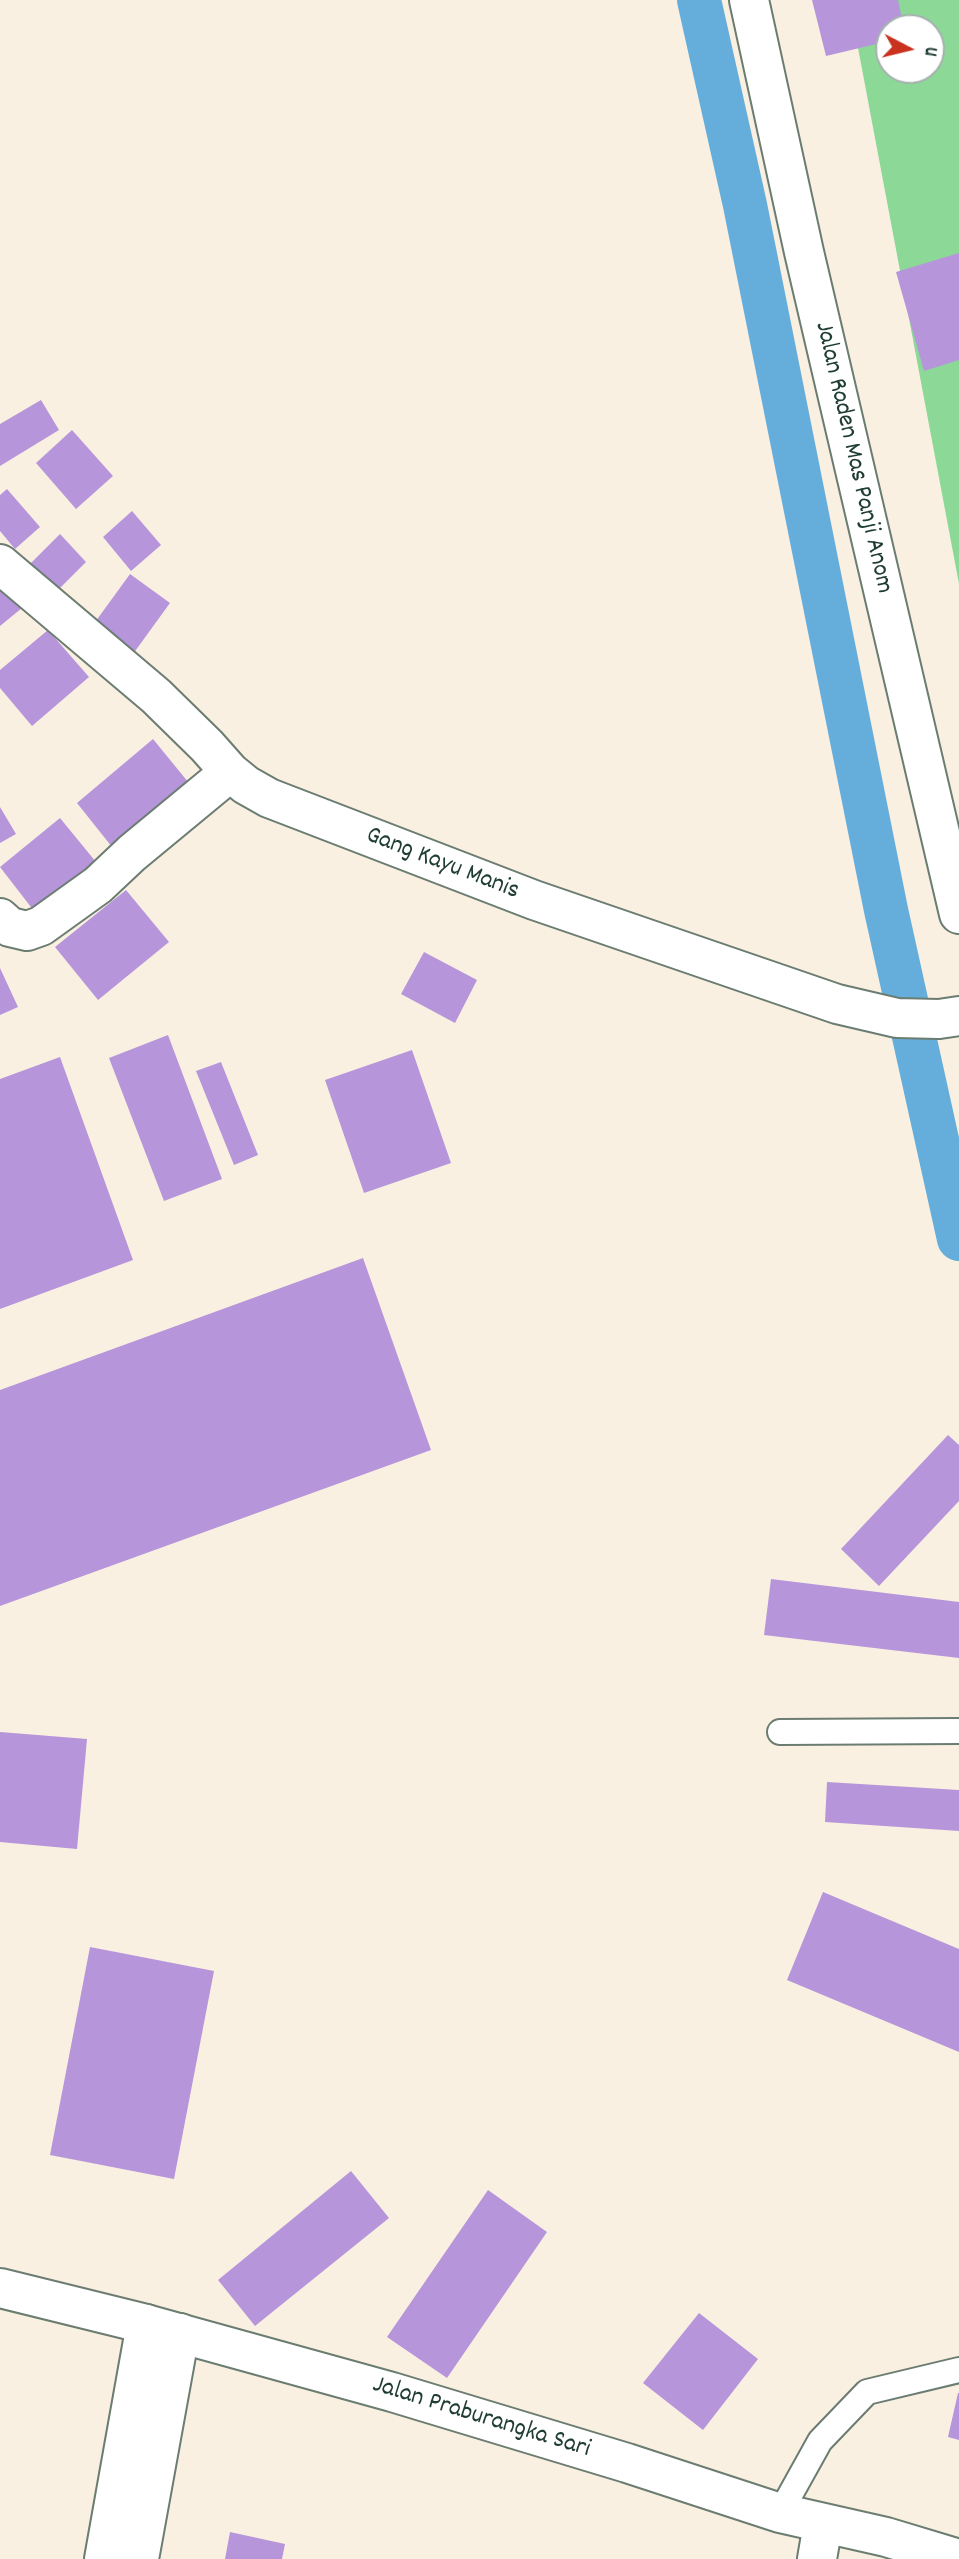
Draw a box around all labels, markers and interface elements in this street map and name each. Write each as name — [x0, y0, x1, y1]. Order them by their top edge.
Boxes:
north arrow — [875, 14, 945, 84]
text: U — [915, 45, 943, 58]
street label: Jalan Raden Mas Panji Anom — [806, 319, 898, 597]
street label: Gang Kayu Manis — [361, 821, 523, 909]
street label: Jalan Praburangka Sari — [368, 2371, 594, 2467]

